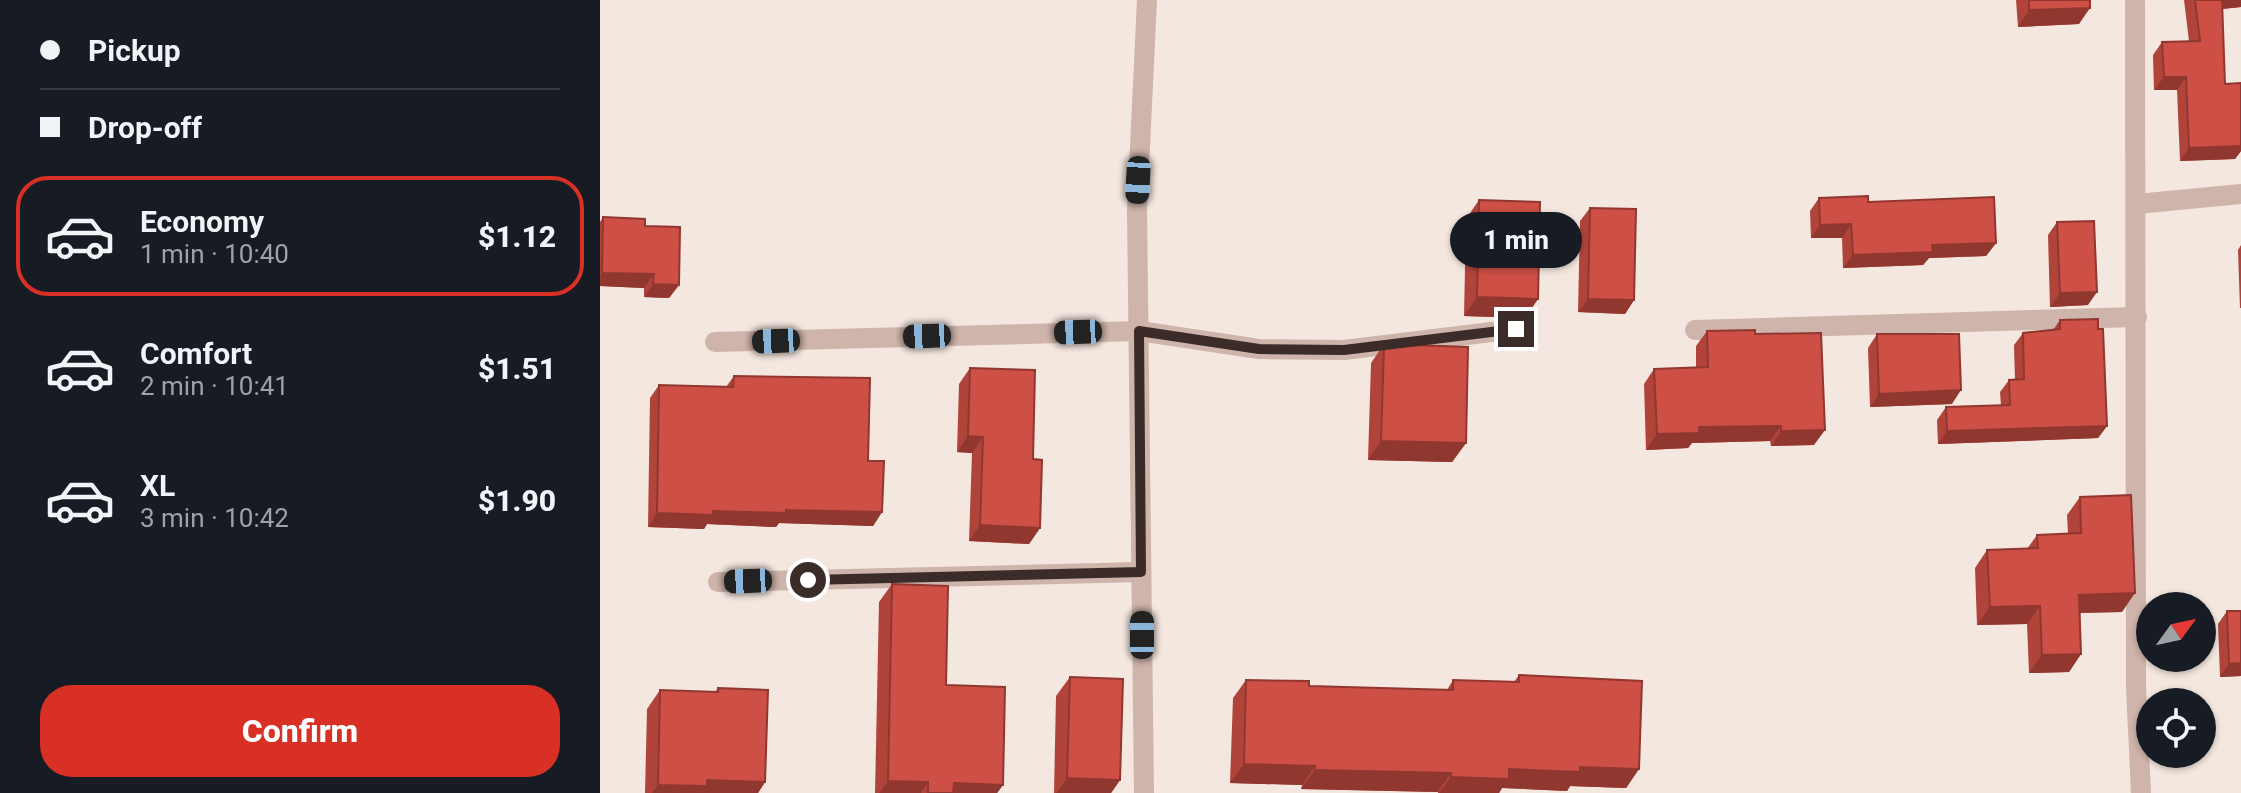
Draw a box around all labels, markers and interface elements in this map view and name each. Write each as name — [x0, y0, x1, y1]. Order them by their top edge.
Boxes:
text: Pickup — [88, 33, 181, 68]
text: Drop-off — [88, 110, 202, 145]
car — [1125, 155, 1151, 205]
icon: car — [44, 200, 116, 272]
text: Economy — [140, 204, 264, 239]
callout: 1 min — [1450, 213, 1582, 269]
text: $1.12 — [478, 219, 556, 254]
text: 1 min — [1483, 225, 1549, 255]
text: 1 min · 10:40 — [140, 239, 289, 269]
route end — [1498, 311, 1534, 347]
car — [1054, 319, 1102, 345]
car — [903, 323, 951, 349]
car — [752, 328, 800, 354]
icon: car — [44, 332, 116, 404]
text: Comfort — [140, 336, 252, 371]
text: $1.51 — [478, 351, 556, 386]
text: 2 min · 10:41 — [140, 371, 289, 401]
icon: car — [44, 464, 116, 536]
text: XL — [140, 468, 175, 503]
text: $1.90 — [478, 483, 556, 518]
text: 3 min · 10:42 — [140, 503, 289, 533]
route start — [790, 562, 826, 598]
car — [724, 568, 772, 594]
north arrow — [2136, 592, 2216, 672]
map controls — [2136, 592, 2216, 768]
car — [1130, 611, 1154, 659]
button: Confirm — [40, 685, 560, 777]
button: locate — [2136, 688, 2216, 768]

